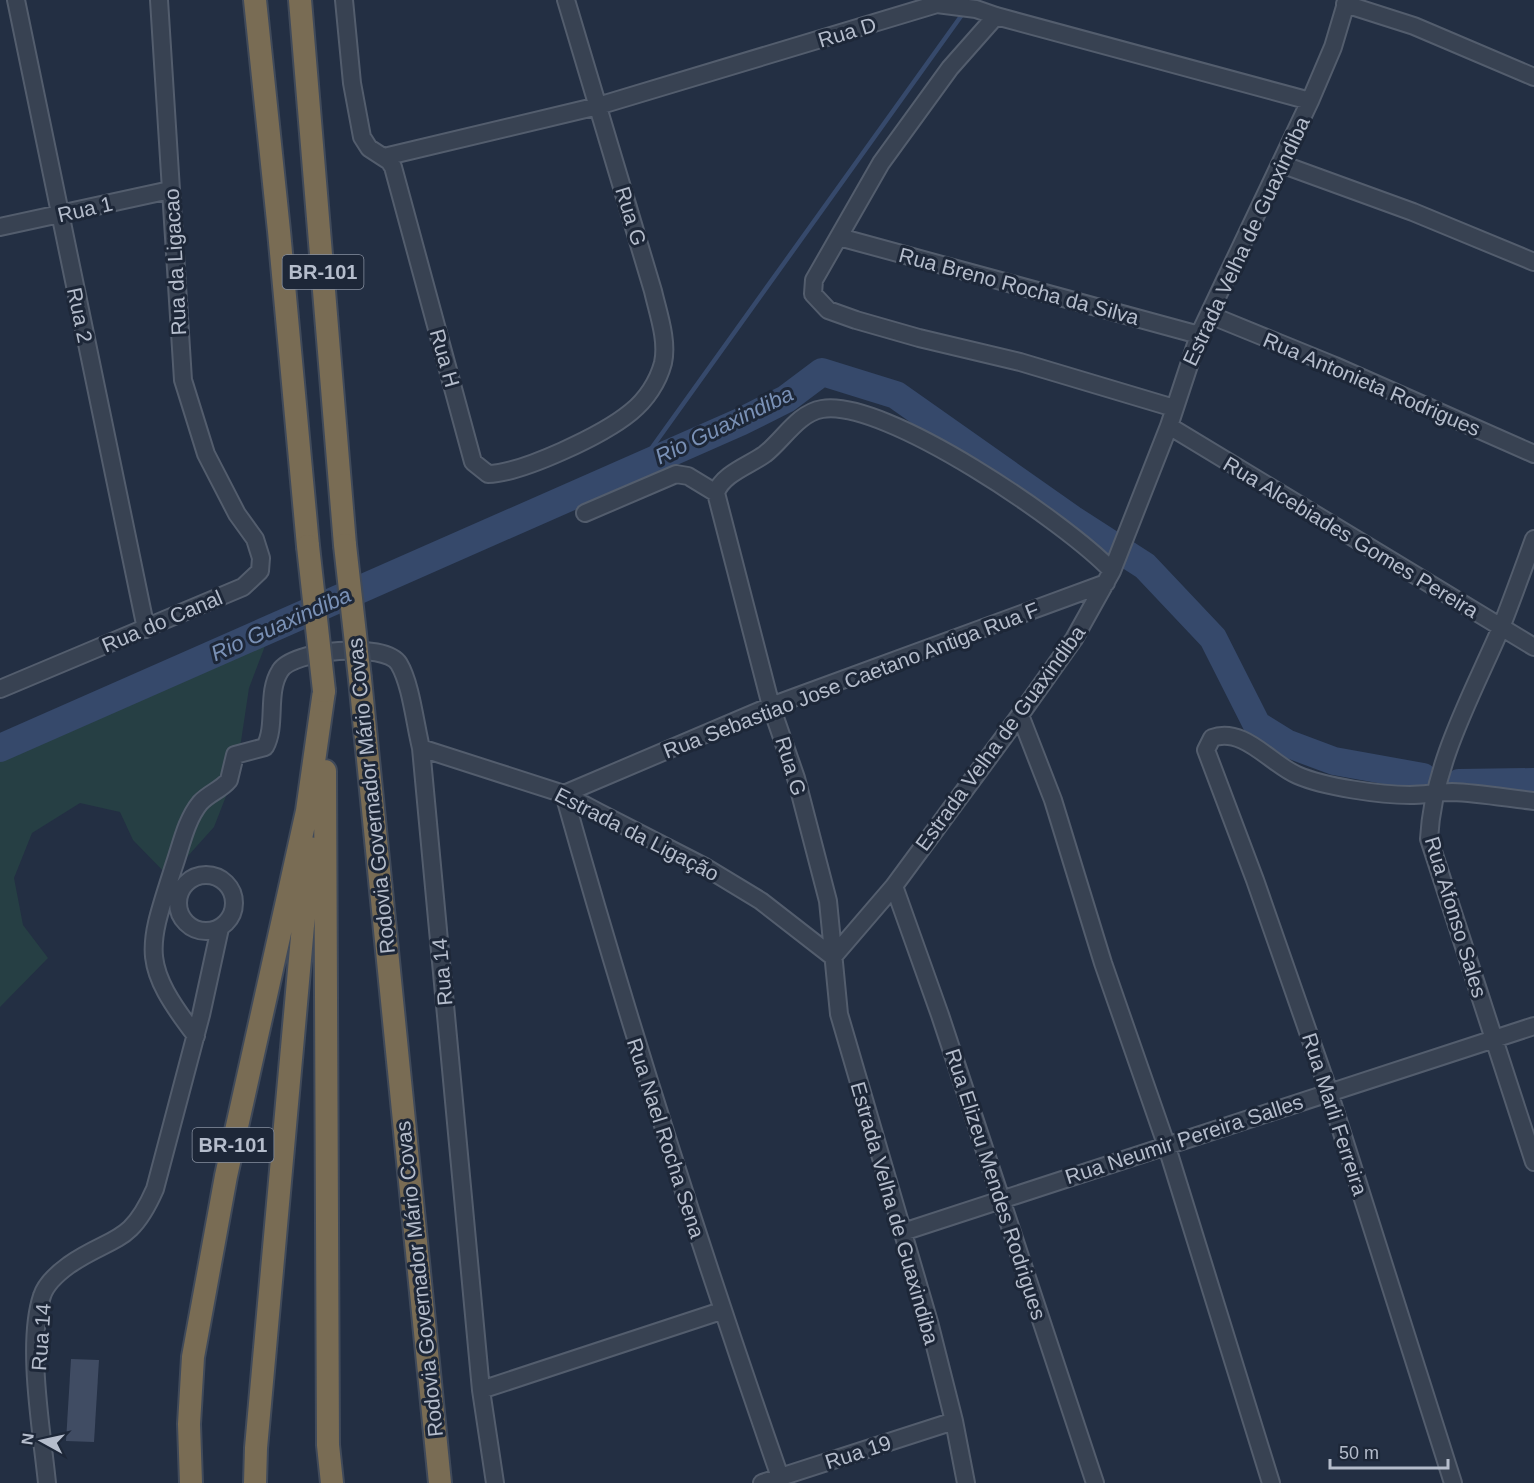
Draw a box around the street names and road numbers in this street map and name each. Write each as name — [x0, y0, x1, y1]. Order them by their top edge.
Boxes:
street label: Rua D — [815, 12, 879, 52]
street label: Estrada Velha de Guaxindiba — [1178, 113, 1314, 369]
street label: Rua G — [611, 184, 651, 248]
street label: Rua da Ligacao — [160, 188, 190, 336]
street label: Rua 1 — [55, 191, 115, 227]
street label: Rua Breno Rocha da Silva — [896, 243, 1142, 329]
road number: BR-101 — [282, 255, 364, 289]
street label: Rua 2 — [63, 285, 97, 345]
street label: Rua H — [426, 326, 464, 390]
street label: Rua Antonieta Rodrigues — [1260, 328, 1484, 440]
street label: Rua Alcebiades Gomes Pereira — [1220, 452, 1483, 622]
street label: Rua do Canal — [98, 585, 226, 657]
street label: Rua Sebastiao Jose Caetano Antiga Rua F — [660, 598, 1042, 762]
street label: Estrada Velha de Guaxindiba — [911, 621, 1089, 855]
street label: Rodovia Governador Mário Covas — [343, 637, 399, 955]
street label: Rua G — [771, 734, 811, 798]
street label: Estrada da Ligação — [551, 783, 723, 885]
street label: Rua Afonso Sales — [1421, 834, 1491, 1000]
street label: Rua 14 — [428, 937, 456, 1007]
street label: Rua Marli Ferreira — [1298, 1030, 1372, 1198]
street label: Rua Nael Rocha Sena — [623, 1035, 709, 1241]
street label: Rua Elizeu Mendes Rodrigues — [941, 1046, 1051, 1322]
street label: Estrada Velha de Guaxindiba — [846, 1079, 944, 1347]
street label: Rua Neumir Pereira Salles — [1062, 1090, 1306, 1188]
street label: Rodovia Governador Mário Covas — [391, 1120, 447, 1438]
road number: BR-101 — [192, 1128, 274, 1162]
street label: Rua 14 — [27, 1302, 55, 1372]
street label: Rua 19 — [822, 1431, 894, 1473]

